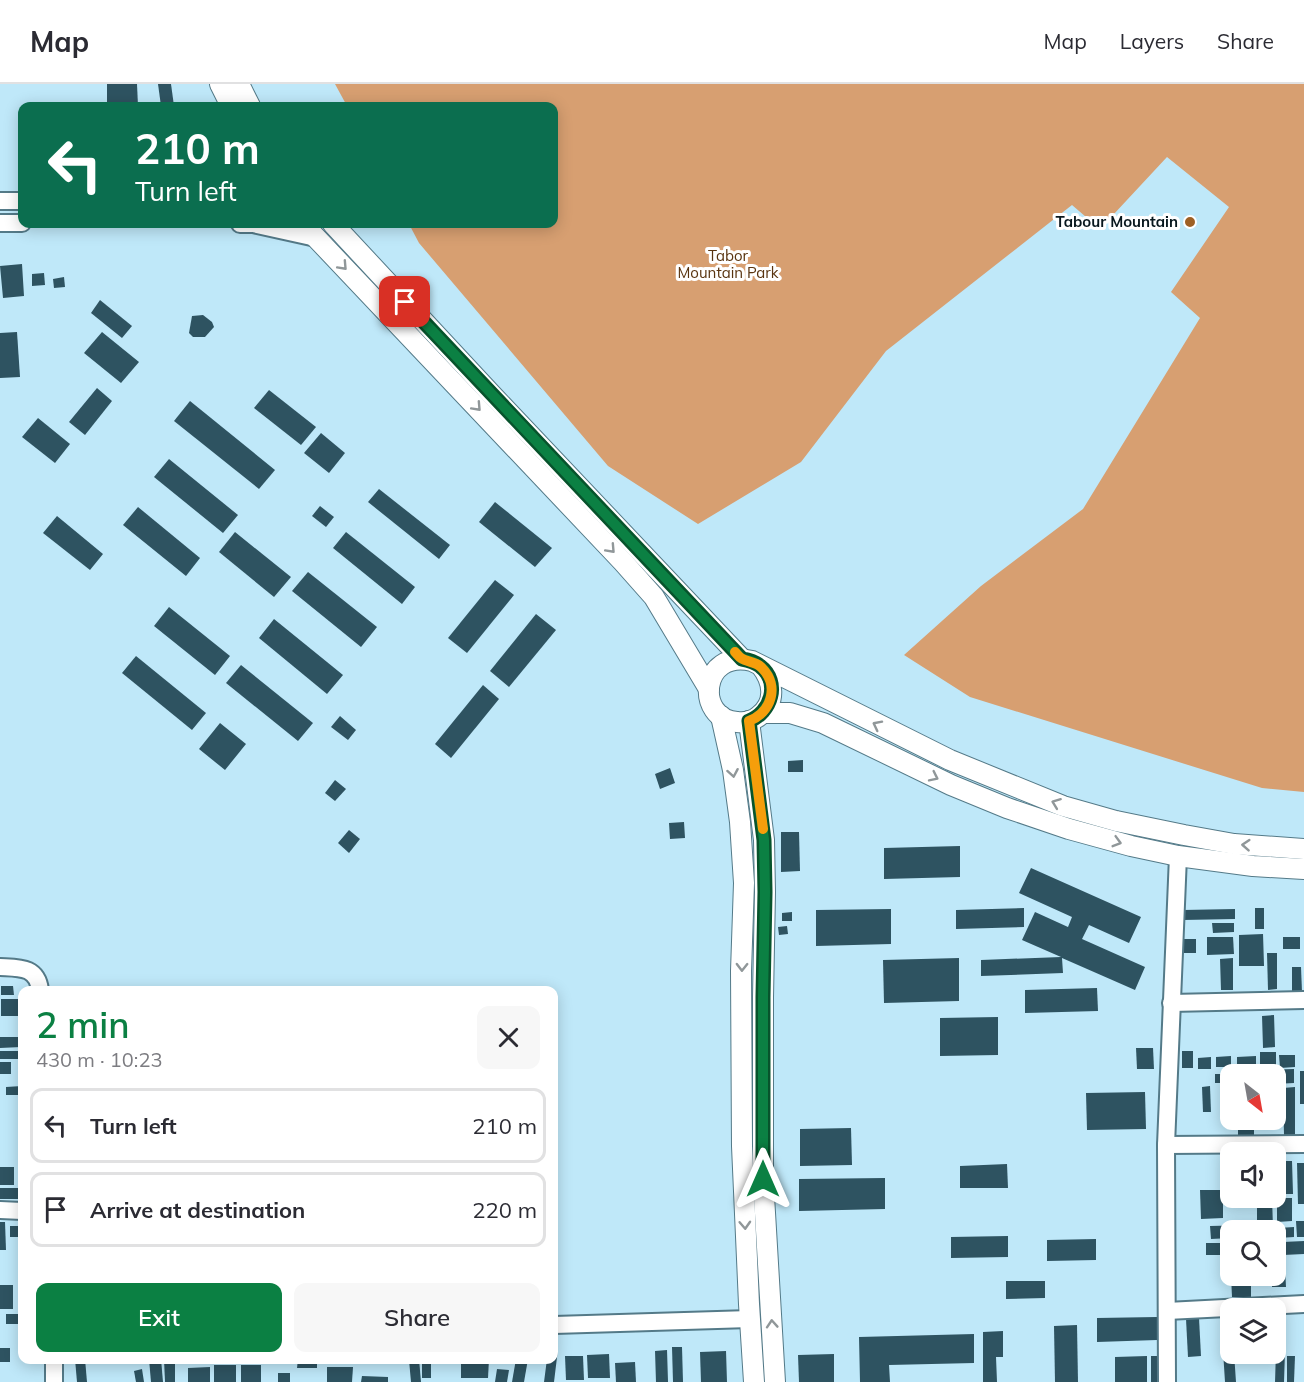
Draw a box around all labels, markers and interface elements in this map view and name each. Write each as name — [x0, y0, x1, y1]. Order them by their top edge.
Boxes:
text: Map — [30, 24, 89, 59]
text: Map — [1044, 28, 1087, 54]
text: Layers — [1120, 28, 1184, 54]
text: Share — [1217, 28, 1274, 54]
text: 210 m — [135, 122, 260, 175]
icon: left — [36, 126, 114, 204]
text: Turn left — [135, 174, 237, 208]
place label: Tabour Mountain — [1056, 212, 1178, 231]
marker: Tabour Mountain — [1183, 215, 1197, 229]
park label: Tabor Mountain Park — [678, 246, 779, 282]
one-way arrow — [335, 259, 346, 270]
pin — [379, 276, 430, 327]
icon: arrive — [388, 285, 421, 318]
one-way arrow — [470, 401, 481, 411]
one-way arrow — [604, 543, 615, 553]
one-way arrow — [873, 720, 884, 732]
one-way arrow — [726, 768, 739, 778]
one-way arrow — [928, 769, 939, 781]
one-way arrow — [1051, 798, 1062, 810]
one-way arrow — [1112, 835, 1122, 848]
one-way arrow — [1241, 839, 1250, 852]
one-way arrow — [735, 963, 748, 972]
text: 2 min — [36, 1002, 130, 1047]
button: close — [477, 1006, 540, 1069]
text: 430 m · 10:23 — [36, 1047, 162, 1072]
north arrow — [1220, 1064, 1286, 1130]
map controls — [1220, 1064, 1286, 1364]
icon: left — [39, 1109, 72, 1142]
text: Turn left — [90, 1112, 177, 1140]
text: 210 m — [472, 1112, 537, 1140]
button: sound — [1220, 1142, 1286, 1208]
position arrow — [731, 1147, 795, 1211]
icon: arrive — [39, 1193, 72, 1226]
text: Arrive at destination — [90, 1196, 305, 1224]
text: 220 m — [472, 1196, 537, 1224]
button: search — [1220, 1220, 1286, 1286]
one-way arrow — [739, 1221, 752, 1230]
button: Exit — [36, 1283, 282, 1352]
button: Share — [294, 1283, 540, 1352]
button: layers — [1220, 1298, 1286, 1364]
one-way arrow — [765, 1319, 778, 1328]

